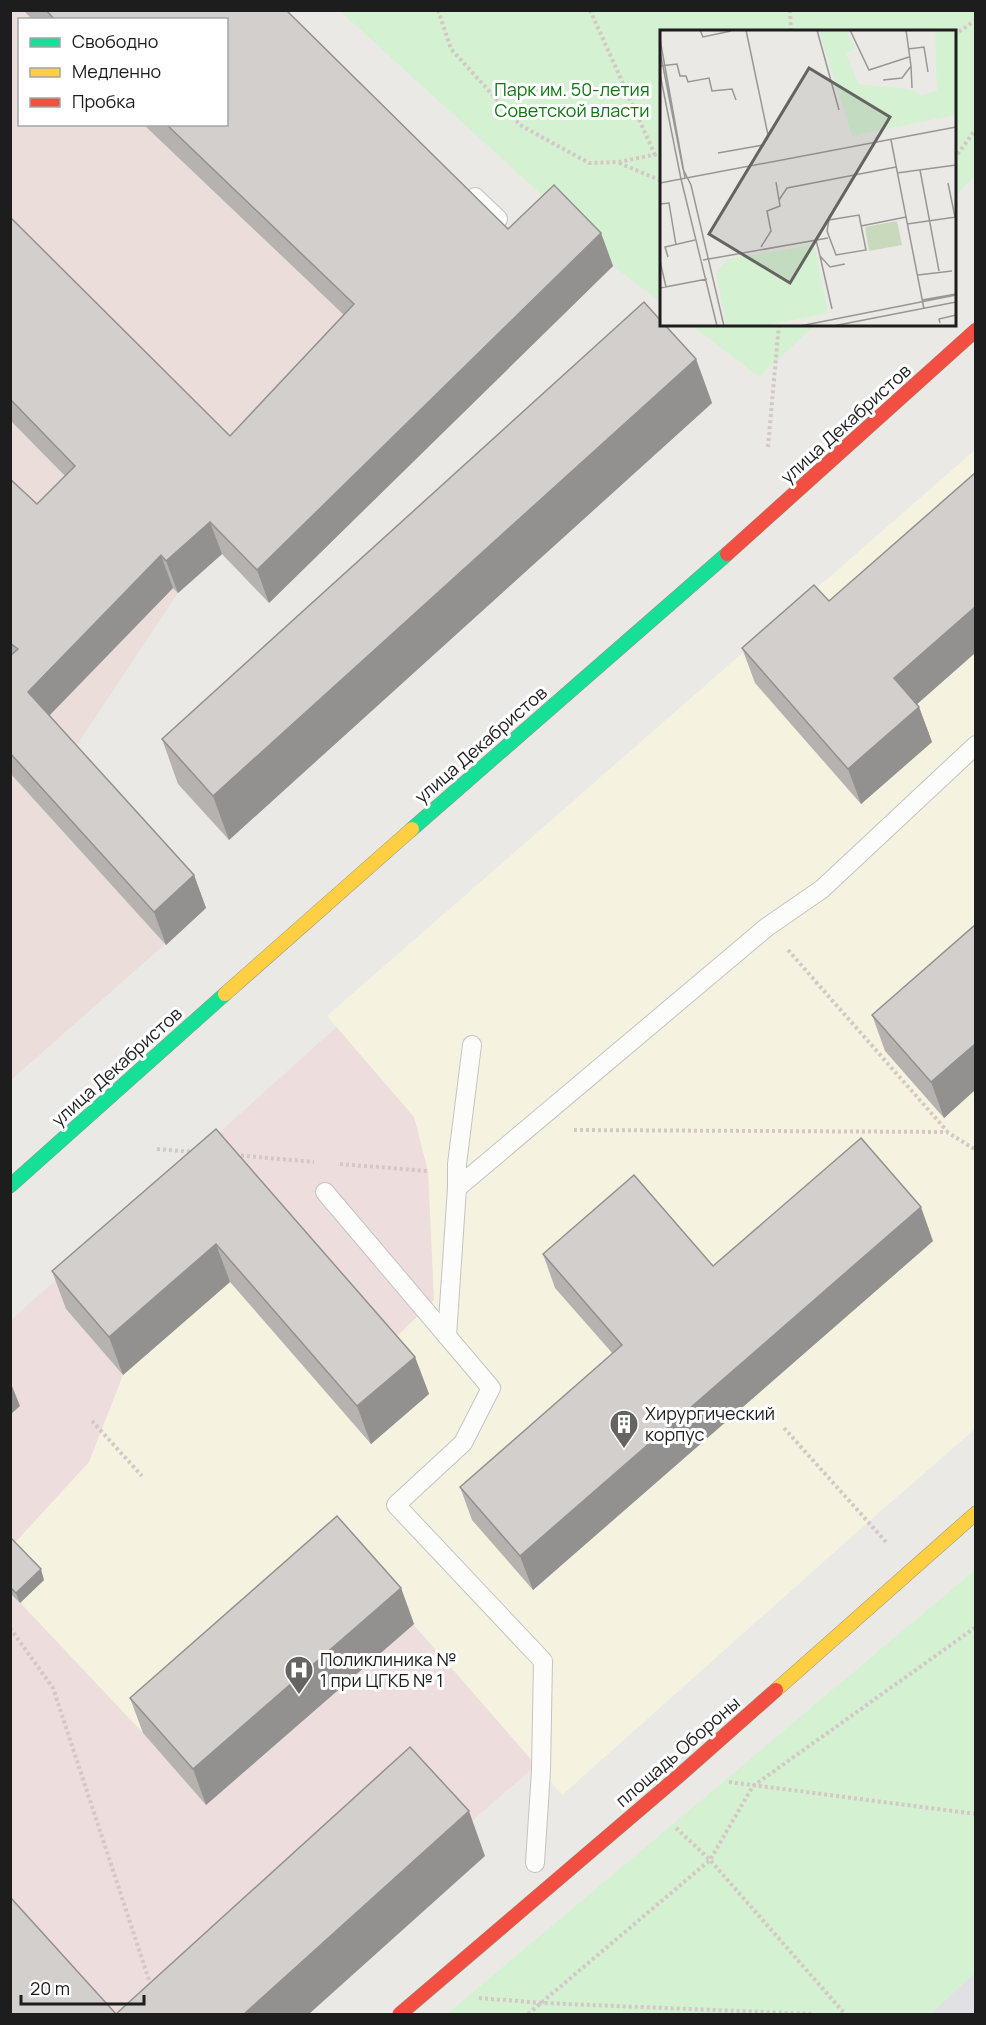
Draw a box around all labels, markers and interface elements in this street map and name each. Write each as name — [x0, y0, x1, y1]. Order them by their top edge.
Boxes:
legend — [18, 18, 228, 126]
text: Свободно — [72, 29, 158, 53]
inset map — [660, 30, 956, 326]
text: Медленно — [72, 59, 161, 83]
park label: Парк им. 50-летия Советской власти — [494, 77, 650, 122]
text: Пробка — [72, 89, 135, 113]
street label: улица Декабристов — [775, 358, 916, 488]
street label: улица Декабристов — [409, 680, 552, 808]
street label: улица Декабристов — [46, 1001, 187, 1131]
place label: Хирургический корпус — [645, 1401, 775, 1446]
building icon: Хирургический корпус — [608, 1408, 640, 1450]
place label: Поликлиника № 1 при ЦГКБ № 1 — [320, 1647, 456, 1692]
hospital icon: Поликлиника № 1 при ЦГКБ № 1 — [283, 1654, 315, 1696]
street label: площадь Обороны — [610, 1691, 745, 1812]
scale bar — [21, 1968, 144, 2006]
text: 20 m — [30, 1976, 70, 2000]

